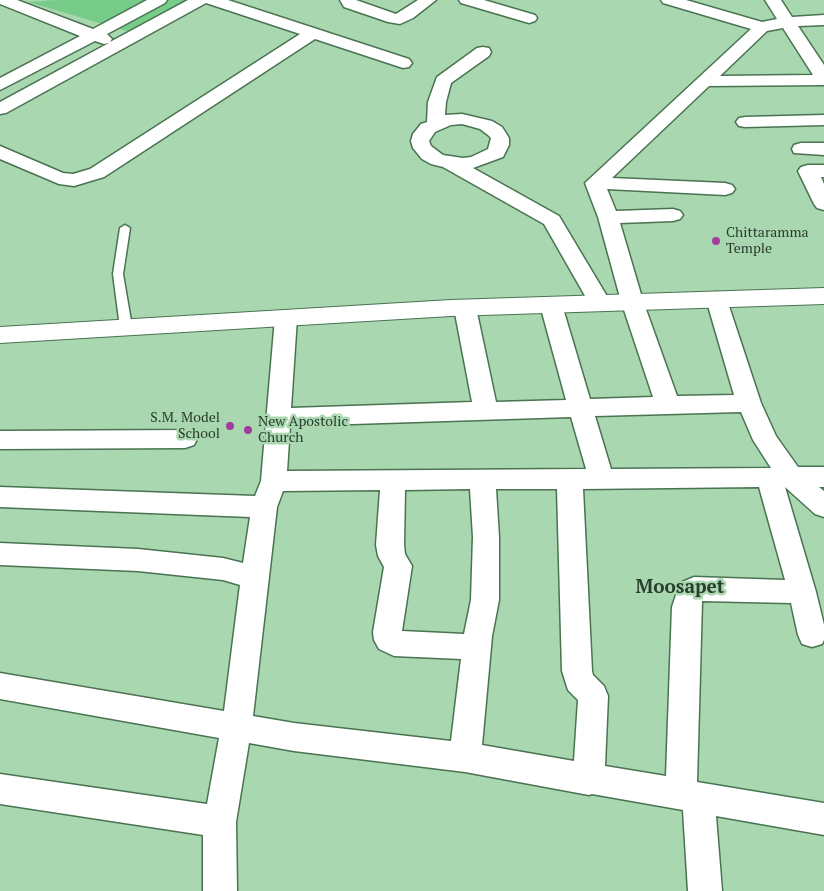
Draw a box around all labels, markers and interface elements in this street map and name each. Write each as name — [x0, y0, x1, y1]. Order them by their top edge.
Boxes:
place label: Chittaramma Temple — [726, 225, 809, 258]
marker: Chittaramma Temple — [710, 235, 722, 247]
place label: S.M. Model School — [150, 410, 220, 442]
place label: New Apostolic Church — [258, 414, 348, 447]
marker: S.M. Model School — [224, 420, 236, 432]
marker: New Apostolic Church — [242, 424, 254, 436]
district label: Moosapet — [636, 577, 724, 599]

